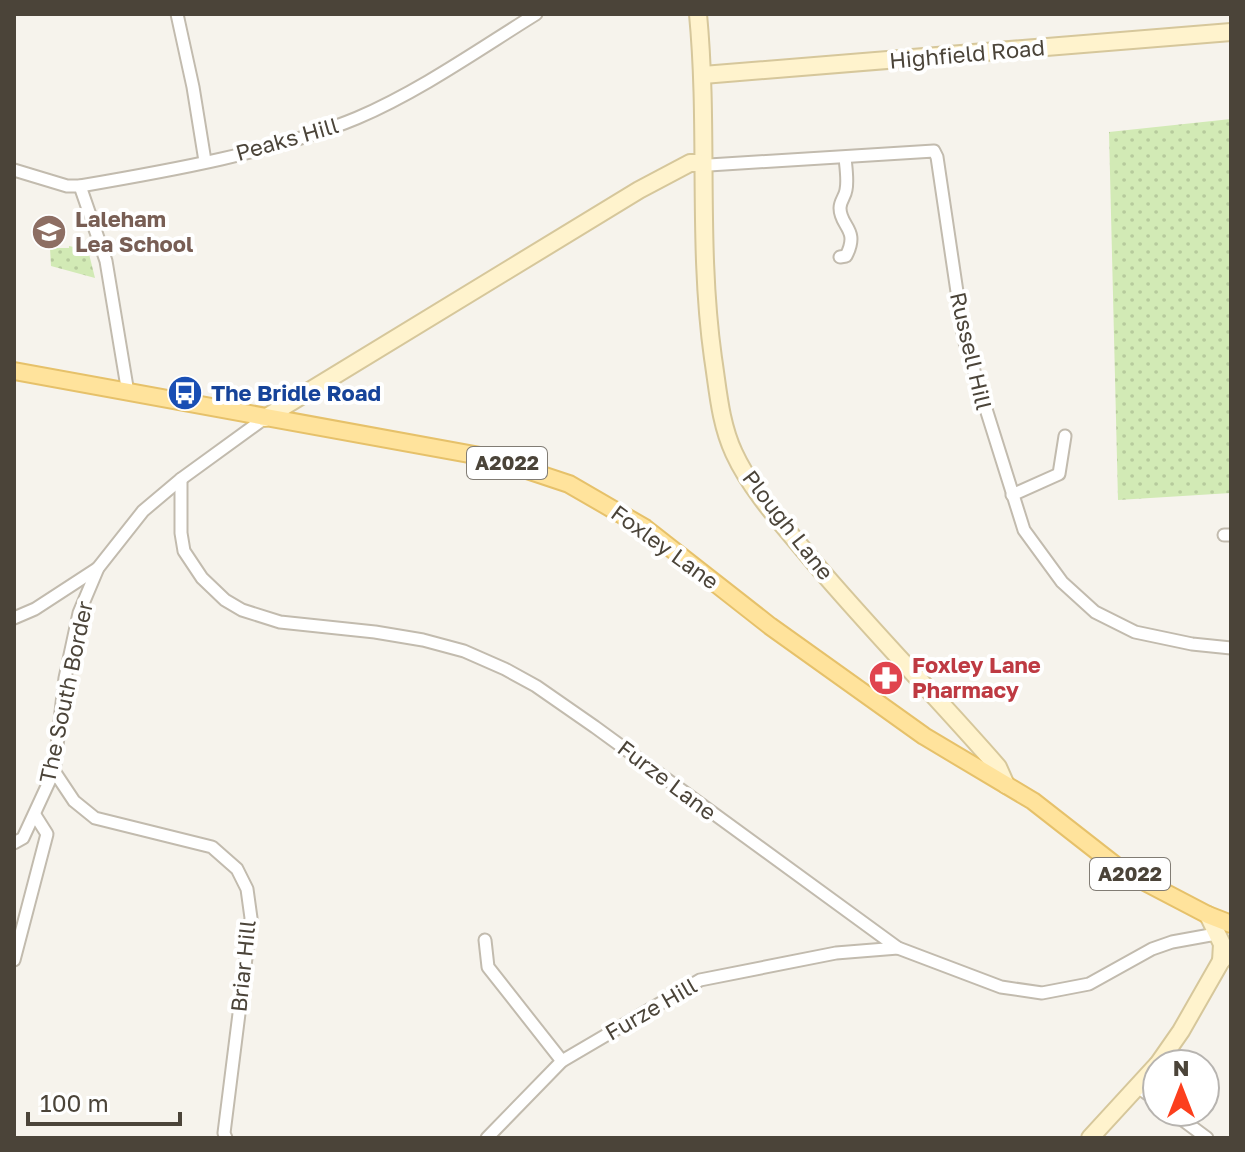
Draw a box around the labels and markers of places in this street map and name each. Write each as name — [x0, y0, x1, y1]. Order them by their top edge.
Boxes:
place label: Laleham Lea School — [75, 205, 193, 257]
school or university icon: Laleham Lea School — [30, 213, 68, 251]
bus stop icon: The Bridle Road — [166, 374, 204, 412]
place label: The Bridle Road — [211, 379, 381, 406]
place label: Foxley Lane Pharmacy — [912, 651, 1041, 703]
pharmacy icon: Foxley Lane Pharmacy — [867, 659, 905, 697]

